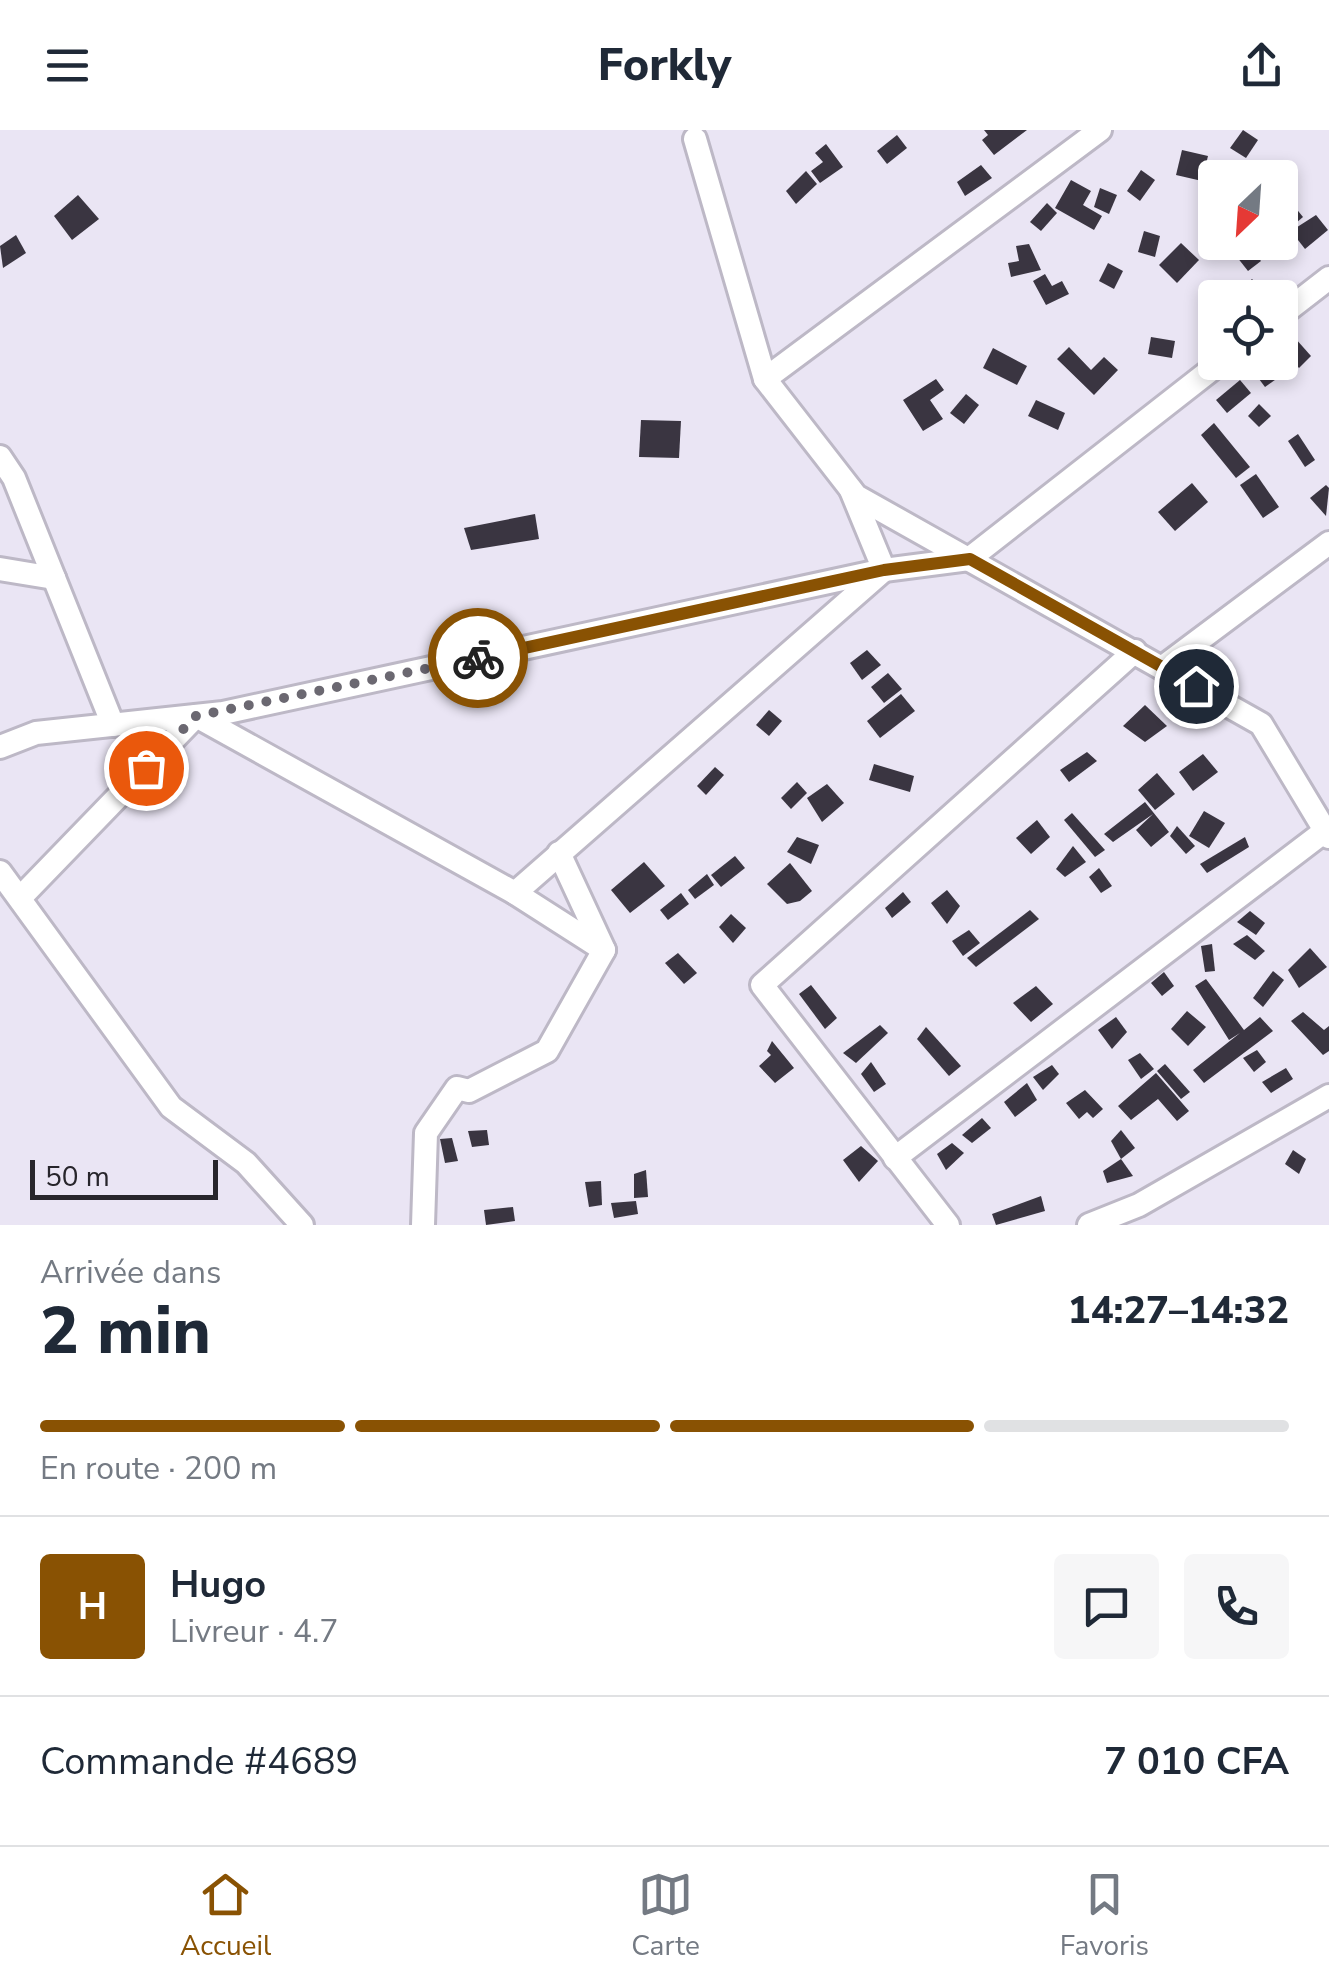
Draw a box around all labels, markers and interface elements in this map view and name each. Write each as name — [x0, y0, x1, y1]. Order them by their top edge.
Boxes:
text: Forkly — [598, 35, 731, 96]
icon: menu — [40, 38, 95, 93]
icon: share — [1234, 38, 1289, 93]
north arrow — [1198, 160, 1298, 260]
map controls — [1198, 160, 1298, 380]
button: locate — [1198, 280, 1298, 380]
courier — [428, 608, 528, 708]
icon: bike — [451, 631, 506, 686]
pin — [1154, 644, 1239, 729]
icon: home — [1169, 659, 1224, 714]
pin — [104, 726, 189, 811]
icon: bag — [119, 741, 174, 796]
scale bar — [30, 1155, 218, 1200]
text: 50 m — [45, 1158, 110, 1196]
text: Arrivée dans — [40, 1251, 221, 1294]
text: 14:27–14:32 — [1068, 1285, 1289, 1336]
text: 2 min — [40, 1287, 211, 1376]
text: En route · 200 m — [40, 1447, 277, 1490]
button: chat — [1054, 1554, 1159, 1659]
button: phone — [1184, 1554, 1289, 1659]
text: Hugo — [170, 1559, 266, 1610]
text: H — [78, 1581, 107, 1632]
text: Livreur · 4.7 — [170, 1610, 338, 1653]
text: Commande #4689 — [40, 1736, 358, 1787]
text: 7 010 CFA — [1104, 1736, 1289, 1787]
tab: Accueil — [180, 1867, 271, 1965]
tab: Carte — [631, 1867, 700, 1965]
tab: Favoris — [1060, 1867, 1149, 1965]

